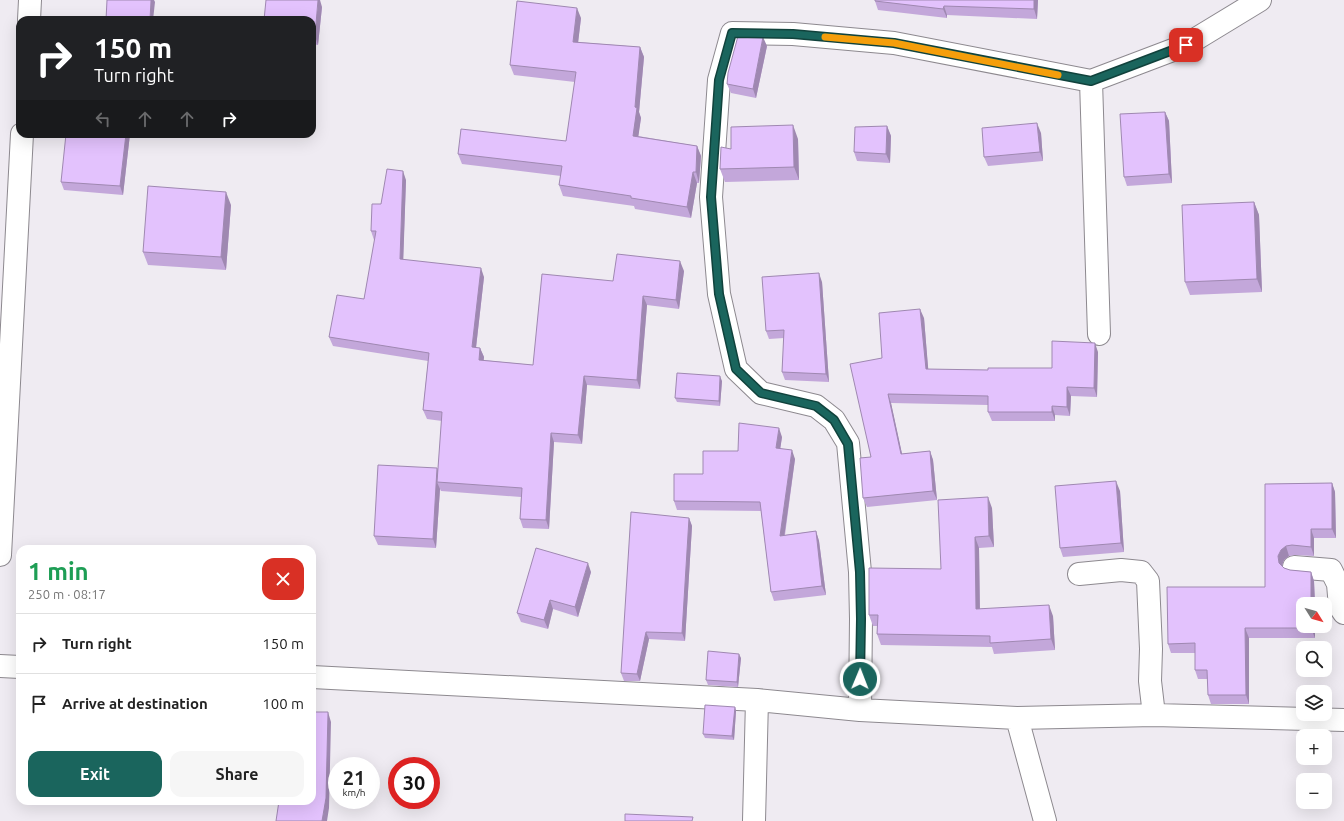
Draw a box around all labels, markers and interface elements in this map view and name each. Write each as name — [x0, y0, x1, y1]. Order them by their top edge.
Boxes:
pin — [1169, 28, 1203, 62]
icon: right — [28, 32, 80, 84]
text: 150 m — [94, 32, 172, 63]
icon: arrive — [1175, 34, 1197, 56]
text: Turn right — [94, 65, 174, 85]
icon: left — [92, 108, 114, 130]
icon: ahead — [134, 108, 156, 130]
icon: ahead — [176, 108, 198, 130]
icon: right — [218, 108, 240, 130]
text: 1 min — [28, 558, 89, 585]
button: close — [262, 558, 304, 600]
text: 250 m · 08:17 — [28, 587, 106, 601]
north arrow — [1296, 597, 1332, 633]
map controls — [1296, 597, 1332, 809]
icon: right — [28, 633, 50, 655]
text: Turn right — [62, 635, 132, 652]
text: 150 m — [262, 635, 304, 652]
button: search — [1296, 641, 1332, 677]
position arrow — [839, 658, 881, 700]
button: layers — [1296, 685, 1332, 721]
icon: arrive — [28, 693, 50, 715]
text: Arrive at destination — [62, 695, 208, 712]
text: 100 m — [262, 695, 304, 712]
button: + — [1296, 729, 1332, 765]
button: Exit — [28, 751, 162, 797]
button: Share — [170, 751, 304, 797]
speed limit sign: 30 — [388, 757, 440, 809]
text: 21 — [343, 766, 365, 789]
button: − — [1296, 773, 1332, 809]
text: km/h — [342, 787, 366, 798]

